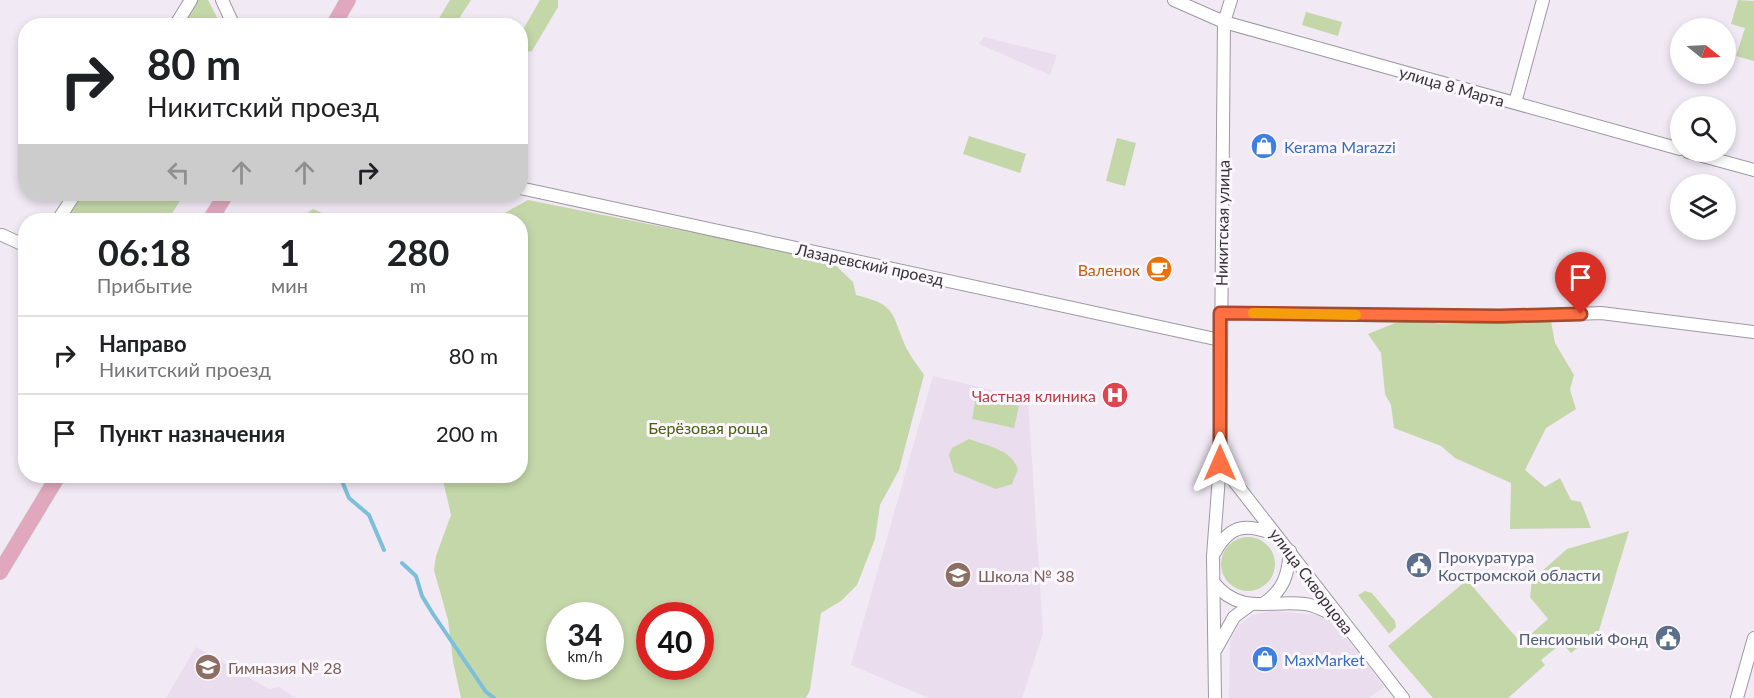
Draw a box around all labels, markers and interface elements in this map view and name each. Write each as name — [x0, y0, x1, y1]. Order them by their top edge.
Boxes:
north arrow — [1670, 18, 1736, 84]
map controls — [1670, 18, 1736, 240]
text: 80 m — [147, 39, 241, 89]
icon: right — [48, 42, 126, 120]
street label: улица 8 Марта — [1397, 62, 1507, 110]
text: Никитский проезд — [147, 90, 379, 123]
button: search — [1670, 96, 1736, 162]
shop icon: Kerama Marazzi — [1249, 131, 1279, 161]
place label: Kerama Marazzi — [1284, 137, 1396, 156]
icon: left — [162, 156, 195, 189]
icon: ahead — [225, 156, 258, 189]
icon: ahead — [288, 156, 321, 189]
icon: right — [351, 156, 384, 189]
street label: Никитская улица — [1211, 160, 1233, 286]
button: layers — [1670, 174, 1736, 240]
text: 06:18 — [98, 230, 191, 274]
text: 1 — [279, 230, 300, 274]
text: 280 — [387, 230, 449, 274]
street label: Лазаревский проезд — [793, 239, 946, 289]
pin — [1555, 252, 1606, 314]
cafe icon: Валенок — [1144, 254, 1174, 284]
place label: Валенок — [1078, 260, 1141, 279]
icon: arrive — [1564, 261, 1597, 294]
text: Прибытие — [97, 273, 192, 297]
text: мин — [271, 273, 308, 297]
text: m — [410, 273, 426, 297]
text: Направо — [99, 330, 187, 357]
icon: right — [48, 339, 81, 372]
text: 80 m — [449, 342, 498, 369]
text: Никитский проезд — [99, 357, 271, 381]
hospital icon: Частная клиника — [1100, 380, 1130, 410]
place label: Частная клиника — [972, 386, 1096, 405]
icon: arrive — [48, 417, 81, 450]
park label: Берёзовая роща — [648, 418, 768, 437]
text: Пункт назначения — [99, 420, 285, 447]
text: 200 m — [436, 420, 498, 447]
position arrow — [1188, 431, 1252, 495]
street label: улица Скворцова — [1266, 524, 1358, 638]
place label: Прокуратура Костромской области — [1438, 547, 1601, 584]
public building icon: Прокуратура Костромской области — [1404, 550, 1434, 580]
school or university icon: Школа № 38 — [943, 560, 973, 590]
place label: Школа № 38 — [978, 566, 1074, 585]
speed limit sign: 40 — [636, 602, 714, 680]
text: 34 — [568, 616, 602, 652]
public building icon: Пенсионый Фонд — [1653, 623, 1683, 653]
place label: Пенсионый Фонд — [1519, 629, 1648, 648]
shop icon: MaxMarket — [1250, 644, 1280, 674]
text: km/h — [567, 647, 603, 665]
place label: MaxMarket — [1284, 650, 1365, 669]
school or university icon: Гимназия № 28 — [193, 652, 223, 682]
place label: Гимназия № 28 — [228, 658, 342, 677]

